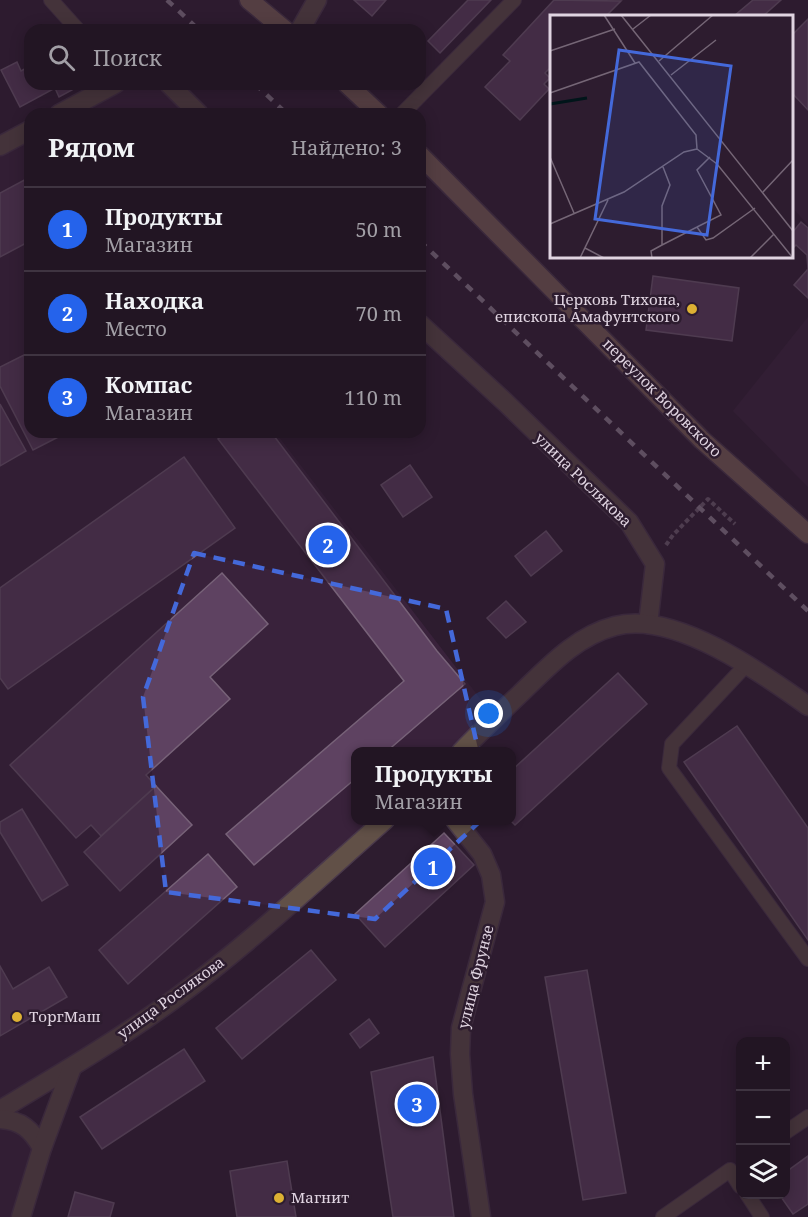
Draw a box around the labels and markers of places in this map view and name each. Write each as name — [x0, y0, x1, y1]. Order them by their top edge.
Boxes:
place label: Церковь Тихона, епископа Амафунтского — [495, 289, 680, 326]
marker: Церковь Тихона, епископа Амафунтского — [685, 302, 699, 316]
pin: 2 — [308, 522, 348, 568]
pin: 1 — [414, 844, 452, 890]
place label: ТоргМаш — [29, 1006, 101, 1026]
marker: ТоргМаш — [10, 1010, 24, 1024]
pin: 3 — [398, 1082, 436, 1126]
place label: Магнит — [291, 1187, 349, 1207]
marker: Магнит — [272, 1191, 286, 1205]

